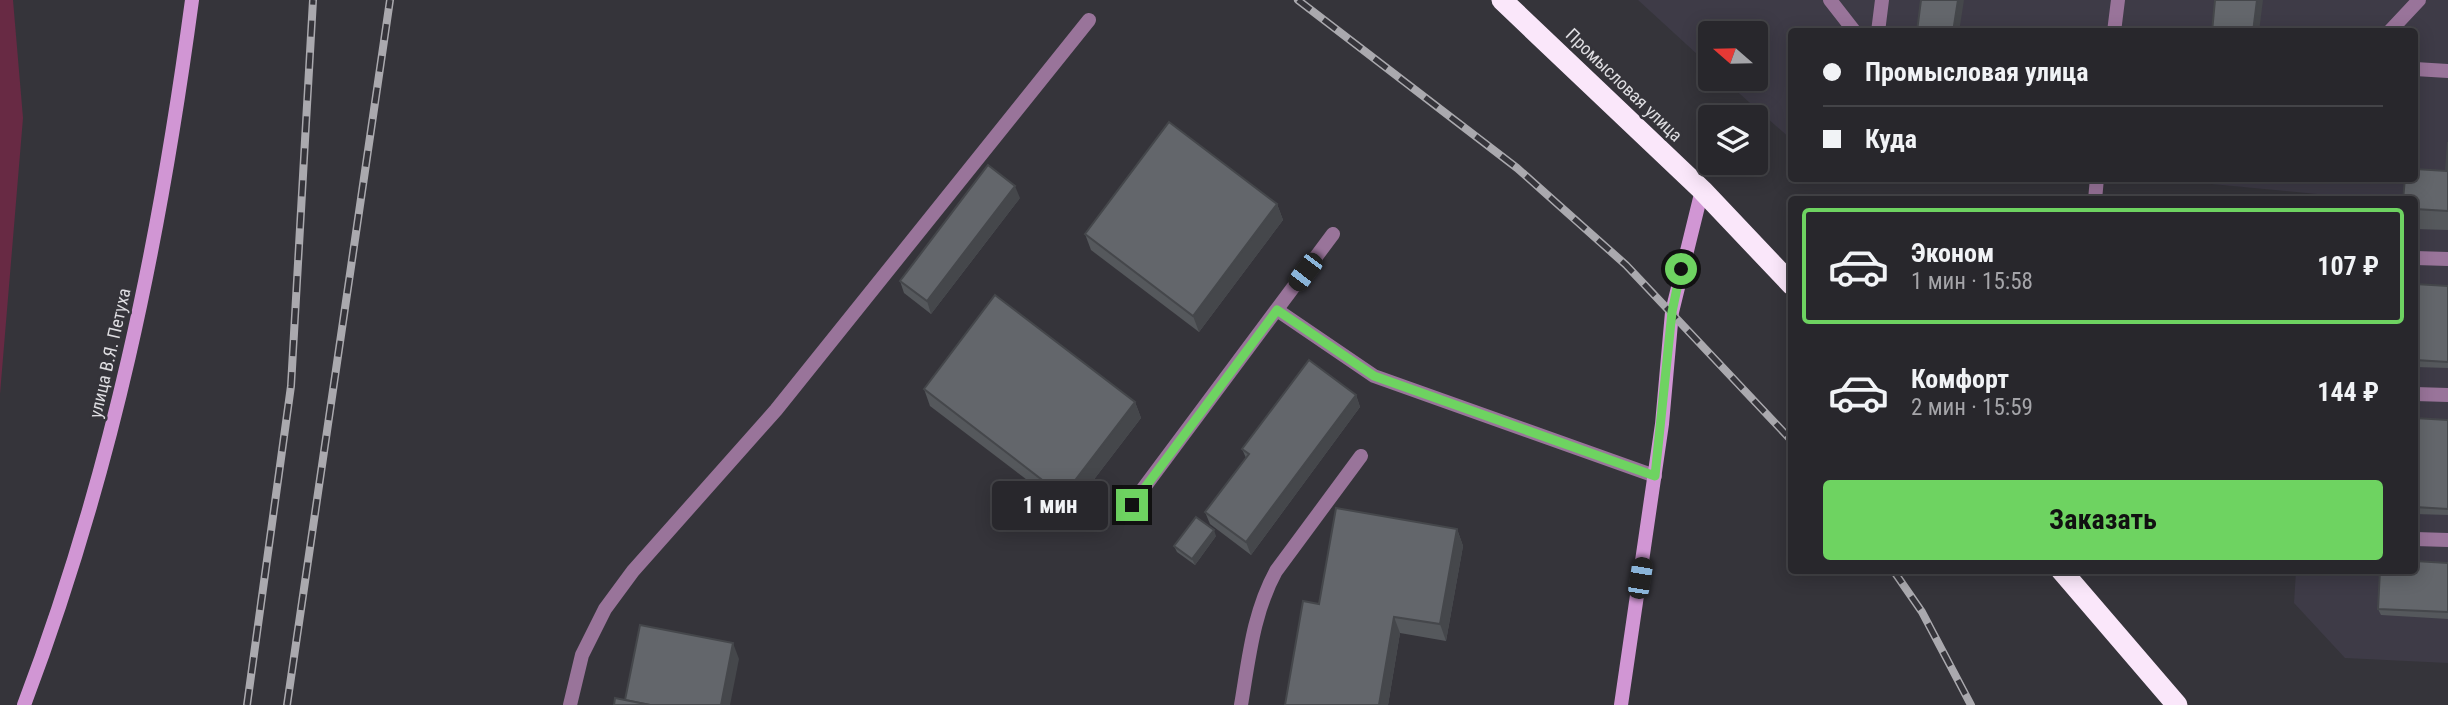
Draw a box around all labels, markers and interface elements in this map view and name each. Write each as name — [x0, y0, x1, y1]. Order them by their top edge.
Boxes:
north arrow — [1698, 21, 1768, 91]
map controls — [1698, 21, 1768, 175]
street label: Промысловая улица — [1562, 24, 1687, 146]
text: Промысловая улица — [1865, 57, 2088, 87]
button: layers — [1698, 105, 1768, 175]
text: Куда — [1865, 124, 1917, 154]
icon: car — [1827, 235, 1890, 298]
text: Эконом — [1911, 238, 1994, 268]
car — [1284, 249, 1327, 295]
text: 107 ₽ — [2317, 251, 2379, 281]
route start — [1665, 253, 1697, 285]
text: 1 мин · 15:58 — [1911, 268, 2033, 295]
street label: улица В.Я. Петуха — [84, 286, 135, 420]
icon: car — [1827, 361, 1890, 424]
text: Комфорт — [1911, 364, 2009, 394]
text: 144 ₽ — [2317, 377, 2379, 407]
text: 2 мин · 15:59 — [1911, 394, 2033, 421]
callout: 1 мин — [992, 480, 1108, 530]
button: Заказать — [1823, 480, 2383, 560]
route end — [1116, 489, 1148, 521]
text: 1 мин — [1022, 492, 1078, 519]
car — [1627, 556, 1654, 600]

